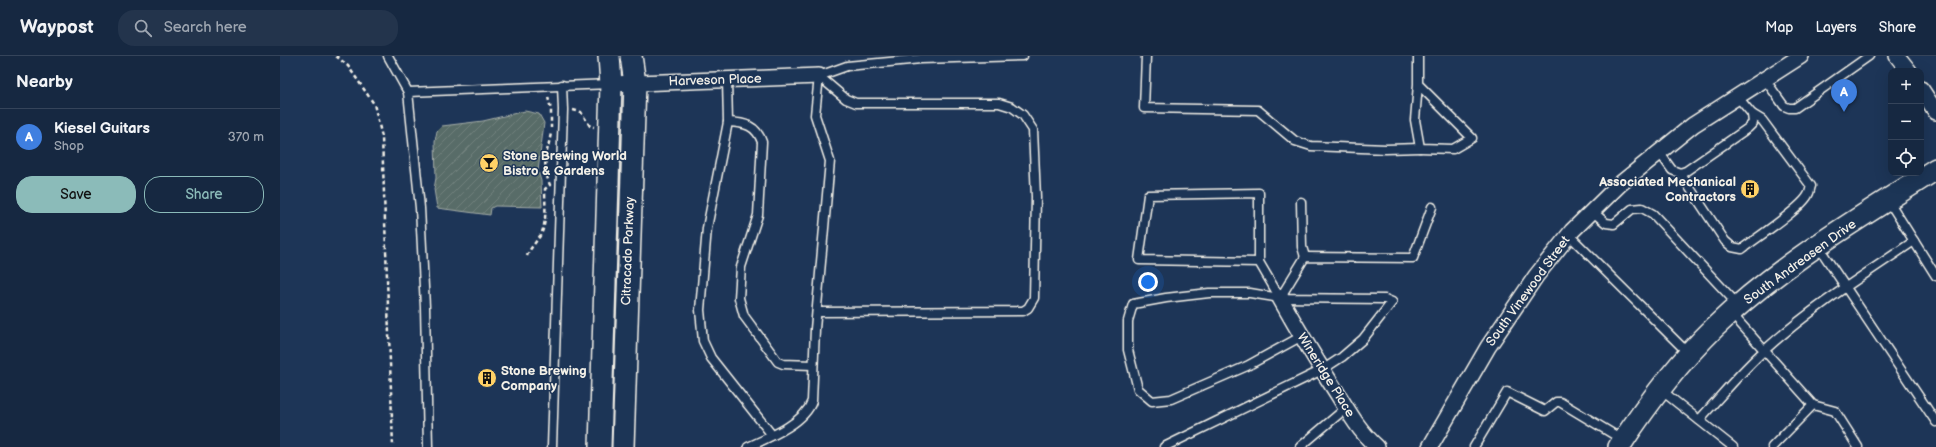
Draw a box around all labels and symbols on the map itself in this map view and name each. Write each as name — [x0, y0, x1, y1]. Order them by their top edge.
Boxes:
street label: Harveson Place — [668, 70, 762, 90]
pin: A — [1831, 79, 1857, 112]
place label: Stone Brewing World Bistro & Gardens — [503, 148, 627, 179]
bar icon: Stone Brewing World Bistro & Gardens — [478, 152, 500, 174]
place label: Associated Mechanical Contractors — [1598, 174, 1736, 205]
building icon: Associated Mechanical Contractors — [1739, 178, 1761, 200]
street label: Citracado Parkway — [618, 196, 638, 306]
street label: South Andreasen Drive — [1741, 216, 1859, 308]
street label: South Vinewood Street — [1483, 233, 1573, 349]
your location — [1138, 272, 1158, 292]
street label: Wineridge Place — [1294, 330, 1358, 420]
place label: Stone Brewing Company — [501, 363, 587, 394]
building icon: Stone Brewing Company — [476, 367, 498, 389]

